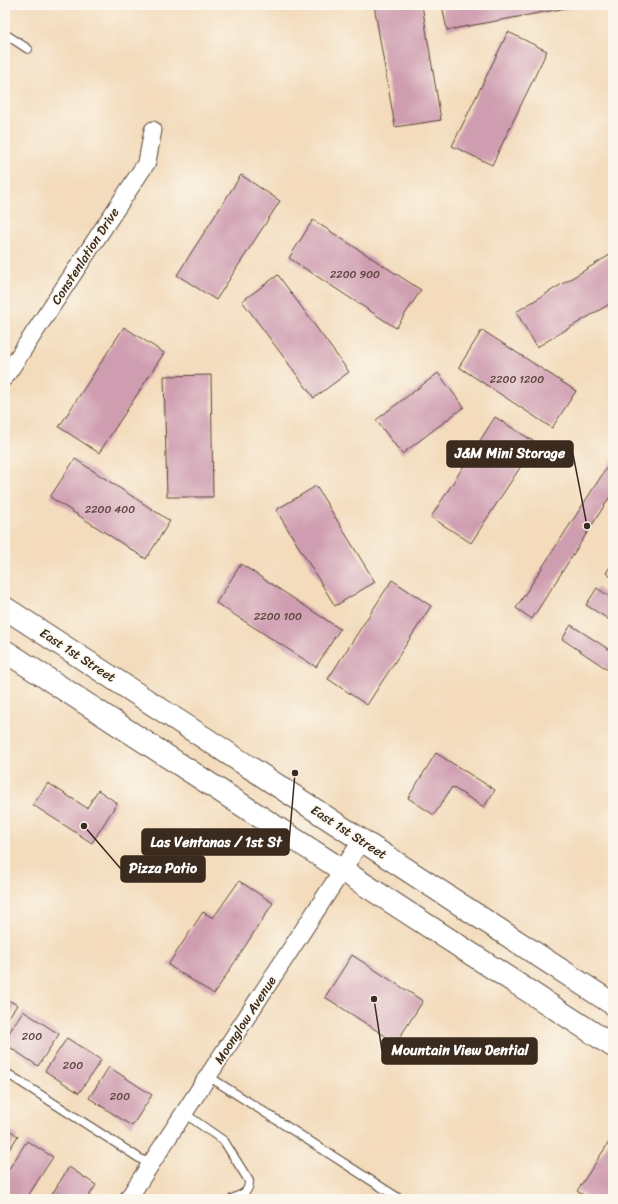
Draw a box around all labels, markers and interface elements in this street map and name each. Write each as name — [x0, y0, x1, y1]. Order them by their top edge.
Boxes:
street label: Constenlation Drive — [45, 202, 125, 309]
house number: 2200 900 — [330, 265, 380, 284]
house number: 2200 1200 — [490, 370, 544, 389]
callout: J&M Mini Storage — [447, 441, 573, 467]
text: J&M Mini Storage — [454, 441, 566, 466]
house number: 2200 400 — [85, 500, 135, 519]
house number: 2200 100 — [254, 607, 302, 626]
street label: East 1st Street — [35, 622, 121, 688]
street label: East 1st Street — [306, 799, 392, 865]
callout: Las Ventanas / 1st St — [142, 829, 289, 855]
text: Las Ventanas / 1st St — [150, 830, 283, 855]
callout: Pizza Patio — [121, 856, 205, 882]
text: Pizza Patio — [129, 856, 198, 881]
street label: Moonglow Avenue — [208, 971, 282, 1069]
house number: 200 — [22, 1027, 42, 1046]
callout: Mountain View Dential — [382, 1038, 537, 1064]
text: Mountain View Dential — [391, 1038, 529, 1063]
house number: 200 — [63, 1056, 83, 1075]
house number: 200 — [110, 1087, 130, 1106]

